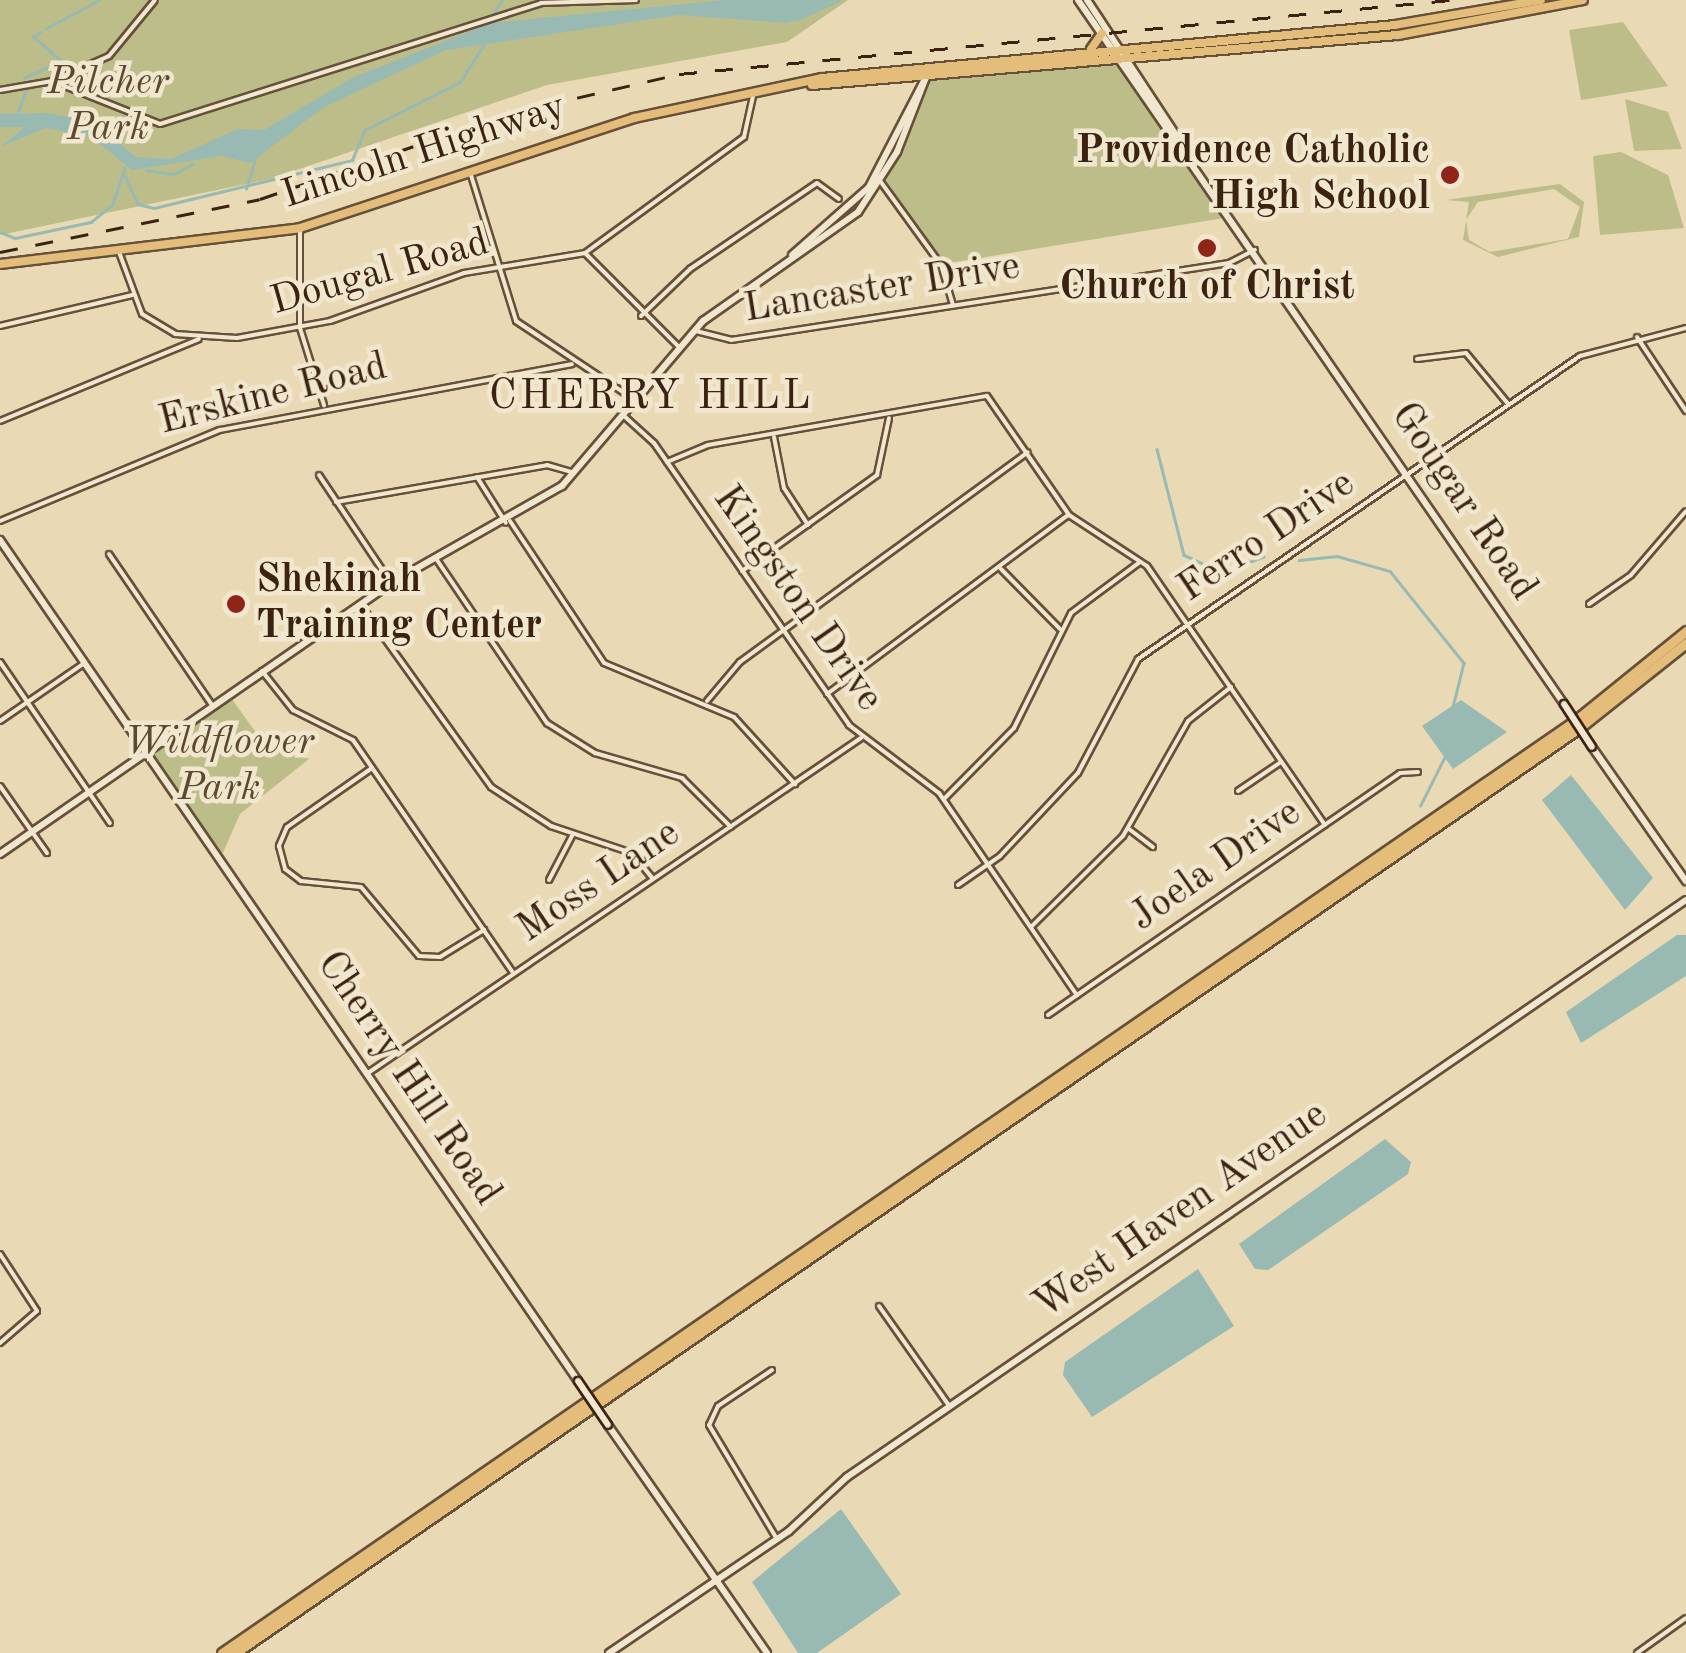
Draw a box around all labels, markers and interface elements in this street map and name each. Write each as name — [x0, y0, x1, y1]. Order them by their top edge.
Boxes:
park label: Pilcher Park — [47, 59, 169, 153]
street label: Lincoln Highway — [276, 83, 572, 221]
place label: Providence Catholic High School — [1076, 128, 1430, 222]
marker: Providence Catholic High School — [1439, 164, 1461, 186]
street label: Dougal Road — [265, 219, 495, 327]
marker: Church of Christ — [1196, 237, 1218, 259]
street label: Lancaster Drive — [741, 243, 1023, 335]
place label: Church of Christ — [1059, 264, 1355, 312]
street label: Erskine Road — [154, 343, 392, 447]
district label: CHERRY HILL — [489, 372, 813, 422]
street label: Gougar Road — [1379, 394, 1547, 610]
street label: Ferro Drive — [1170, 460, 1364, 614]
street label: Kingston Drive — [702, 477, 892, 721]
place label: Shekinah Training Center — [256, 557, 542, 651]
marker: Shekinah Training Center — [225, 593, 247, 615]
park label: Wildflower Park — [124, 719, 314, 813]
street label: Joela Drive — [1121, 790, 1311, 942]
street label: Moss Lane — [509, 810, 689, 954]
street label: Cherry Hill Road — [305, 943, 511, 1215]
street label: West Haven Avenue — [1025, 1092, 1337, 1330]

